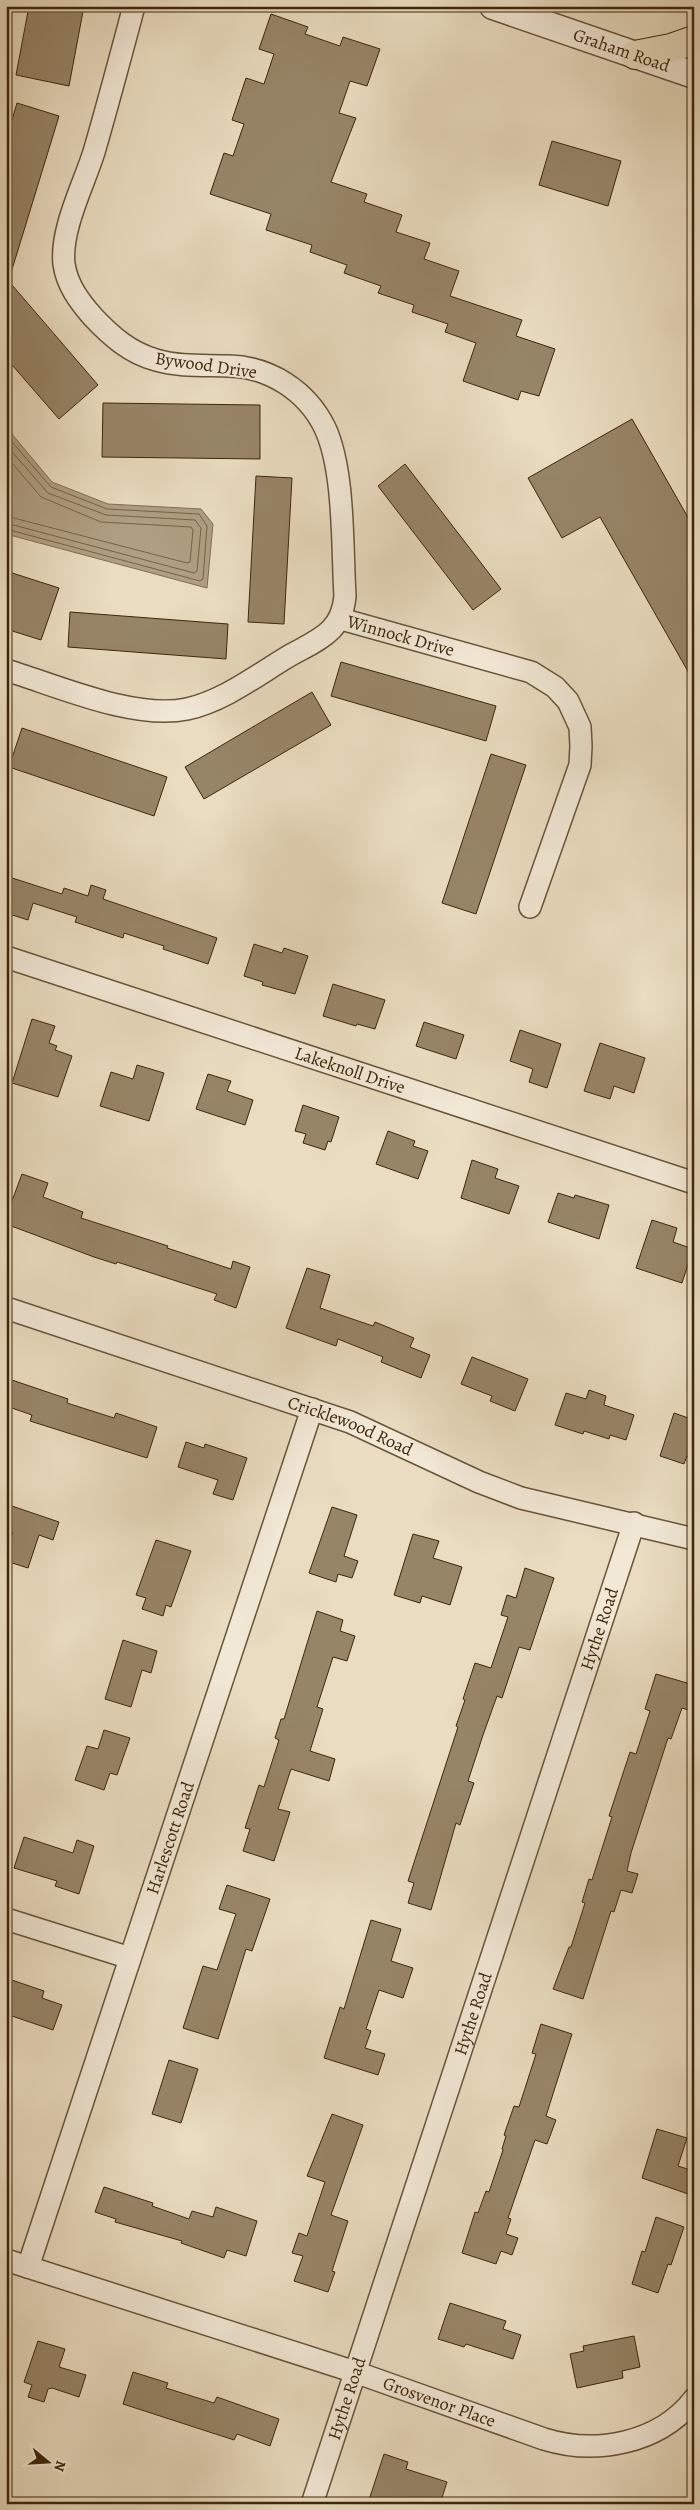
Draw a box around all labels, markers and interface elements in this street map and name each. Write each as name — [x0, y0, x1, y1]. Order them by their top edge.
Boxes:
street label: Graham Road — [570, 22, 674, 78]
street label: Bywood Drive — [154, 346, 258, 384]
street label: Winnock Drive — [343, 609, 457, 662]
street label: Lakeknoll Drive — [292, 1041, 408, 1099]
street label: Cricklewood Road — [285, 1390, 417, 1462]
street label: Hythe Road — [574, 1584, 624, 1673]
street label: Harlescott Road — [140, 1778, 200, 1897]
street label: Hythe Road — [448, 1969, 498, 2058]
street label: Hythe Road — [322, 2354, 372, 2443]
street label: Grosvenor Place — [380, 2371, 499, 2433]
north arrow — [22, 2438, 72, 2488]
text: N — [49, 2458, 70, 2474]

